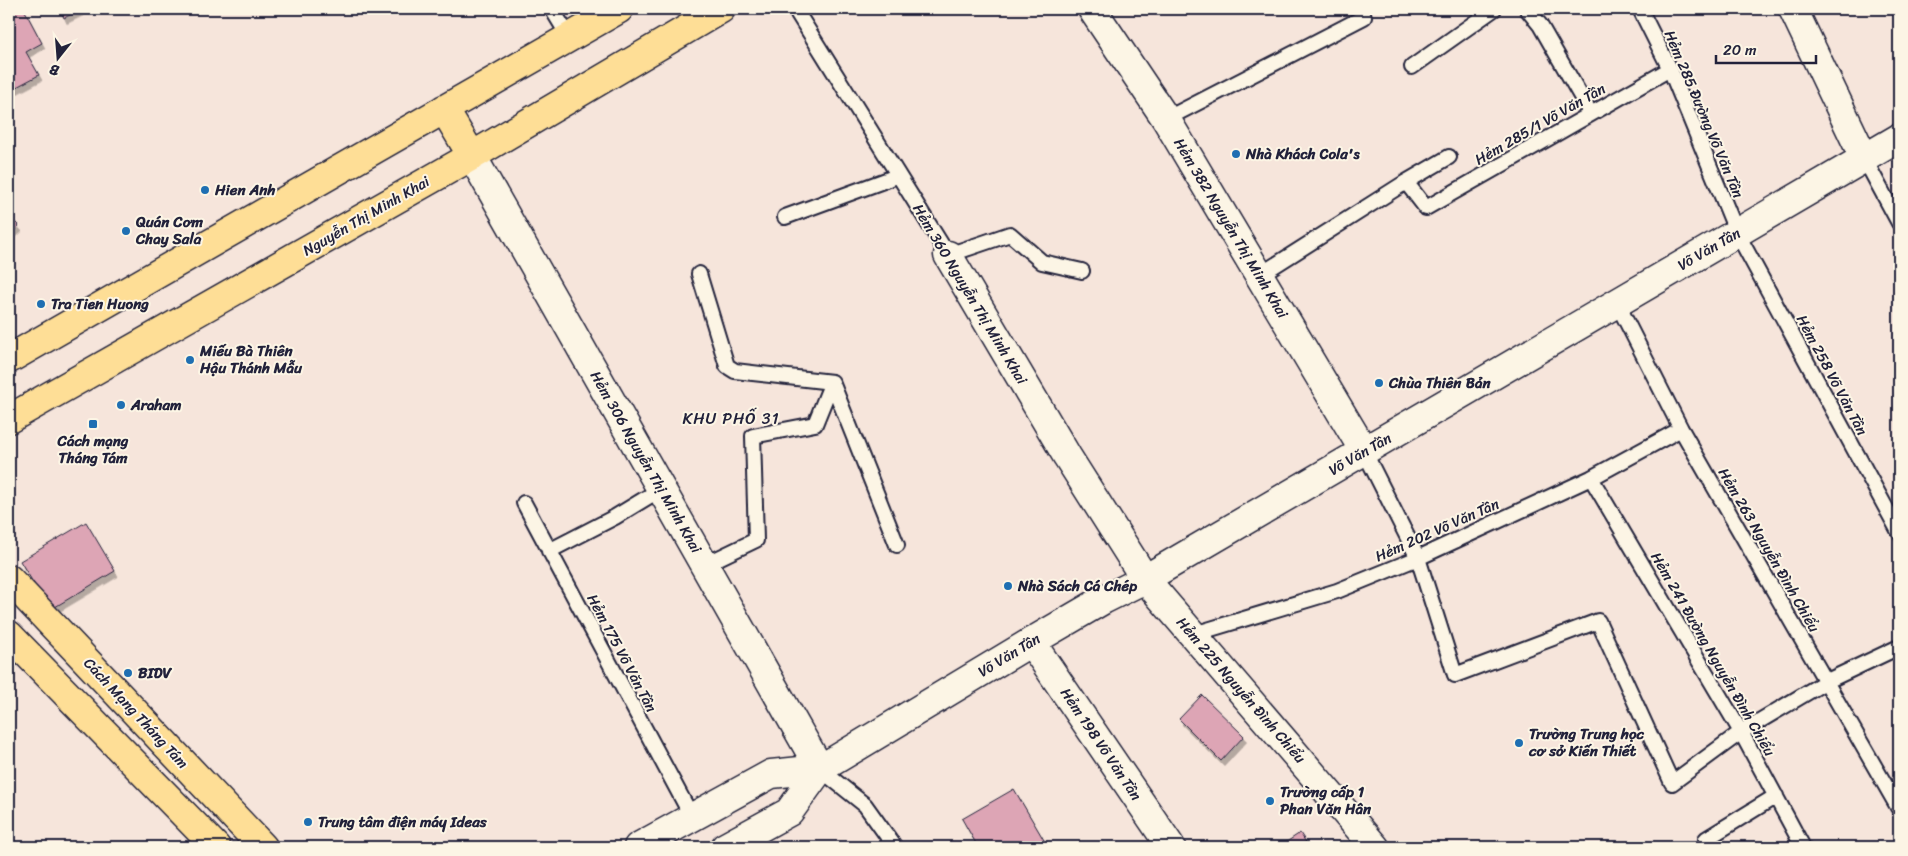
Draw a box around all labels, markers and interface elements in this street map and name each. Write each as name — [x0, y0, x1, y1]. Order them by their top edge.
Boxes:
street label: Hẻm 285 Đường Võ Văn Tần — [1657, 26, 1751, 202]
north arrow — [32, 32, 82, 82]
scale bar — [1716, 32, 1816, 64]
text: 20 m — [1723, 37, 1757, 63]
text: B — [46, 57, 62, 83]
street label: Hẻm 285/1 Võ Văn Tần — [1470, 76, 1610, 172]
street label: Hẻm 382 Nguyễn Thị Minh Khai — [1167, 133, 1296, 324]
place label: Nhà Khách Cola's — [1245, 141, 1360, 167]
marker: Nhà Khách Cola's — [1230, 148, 1242, 160]
street label: Nguyễn Thị Minh Khai — [298, 169, 435, 263]
place label: Hien Anh — [214, 177, 275, 203]
marker: Hien Anh — [199, 184, 211, 196]
street label: Hẻm 360 Nguyễn Thị Minh Khai — [906, 199, 1035, 390]
place label: Quán Cơm Chay Sala — [135, 209, 203, 252]
street label: Võ Văn Tần — [1672, 220, 1746, 278]
marker: Quán Cơm Chay Sala — [120, 225, 132, 237]
place label: Tra Tien Huong — [51, 291, 149, 317]
marker: Tra Tien Huong — [35, 298, 47, 310]
street label: Hẻm 258 Võ Văn Tần — [1789, 310, 1875, 440]
place label: Miếu Bà Thiên Hậu Thánh Mẫu — [199, 338, 303, 381]
marker: Miếu Bà Thiên Hậu Thánh Mẫu — [184, 354, 196, 366]
street label: Hẻm 306 Nguyễn Thị Minh Khai — [583, 366, 709, 559]
place label: Chùa Thiên Bản — [1388, 370, 1492, 396]
marker: Chùa Thiên Bản — [1373, 377, 1385, 389]
place label: Araham — [130, 392, 182, 418]
marker: Araham — [115, 399, 127, 411]
district label: KHU PHỐ 31 — [682, 404, 780, 433]
marker: Cách mạng Tháng Tám — [87, 418, 99, 430]
street label: Võ Văn Tần — [1323, 425, 1397, 483]
place label: Cách mạng Tháng Tám — [57, 428, 129, 471]
street label: Hẻm 263 Nguyễn Ðình Chiểu — [1711, 463, 1827, 637]
street label: Hẻm 202 Võ Văn Tần — [1371, 491, 1503, 569]
street label: Hẻm 241 Đường Nguyễn Đình Chiểu — [1644, 547, 1782, 761]
place label: Nhà Sách Cá Chép — [1017, 573, 1137, 599]
marker: Nhà Sách Cá Chép — [1002, 580, 1014, 592]
street label: Hẻm 175 Võ Văn Tần — [580, 589, 664, 717]
street label: Hẻm 225 Nguyễn Ðình Chiểu — [1170, 611, 1312, 769]
street label: Võ Văn Tần — [973, 626, 1045, 684]
street label: Cách Mạng Tháng Tám — [77, 651, 195, 775]
place label: BIDV — [138, 660, 172, 686]
marker: BIDV — [122, 667, 134, 679]
street label: Hẻm 198 Võ Văn Tần — [1053, 682, 1149, 806]
place label: Trường Trung học cơ sở Kiến Thiết — [1528, 721, 1645, 764]
marker: Trường Trung học cơ sở Kiến Thiết — [1513, 737, 1525, 749]
place label: Trường cấp 1 Phan Văn Hân — [1280, 779, 1372, 822]
marker: Trường cấp 1 Phan Văn Hân — [1264, 795, 1276, 807]
place label: Trung tâm điện máy Ideas — [318, 809, 488, 835]
marker: Trung tâm điện máy Ideas — [302, 816, 314, 828]

